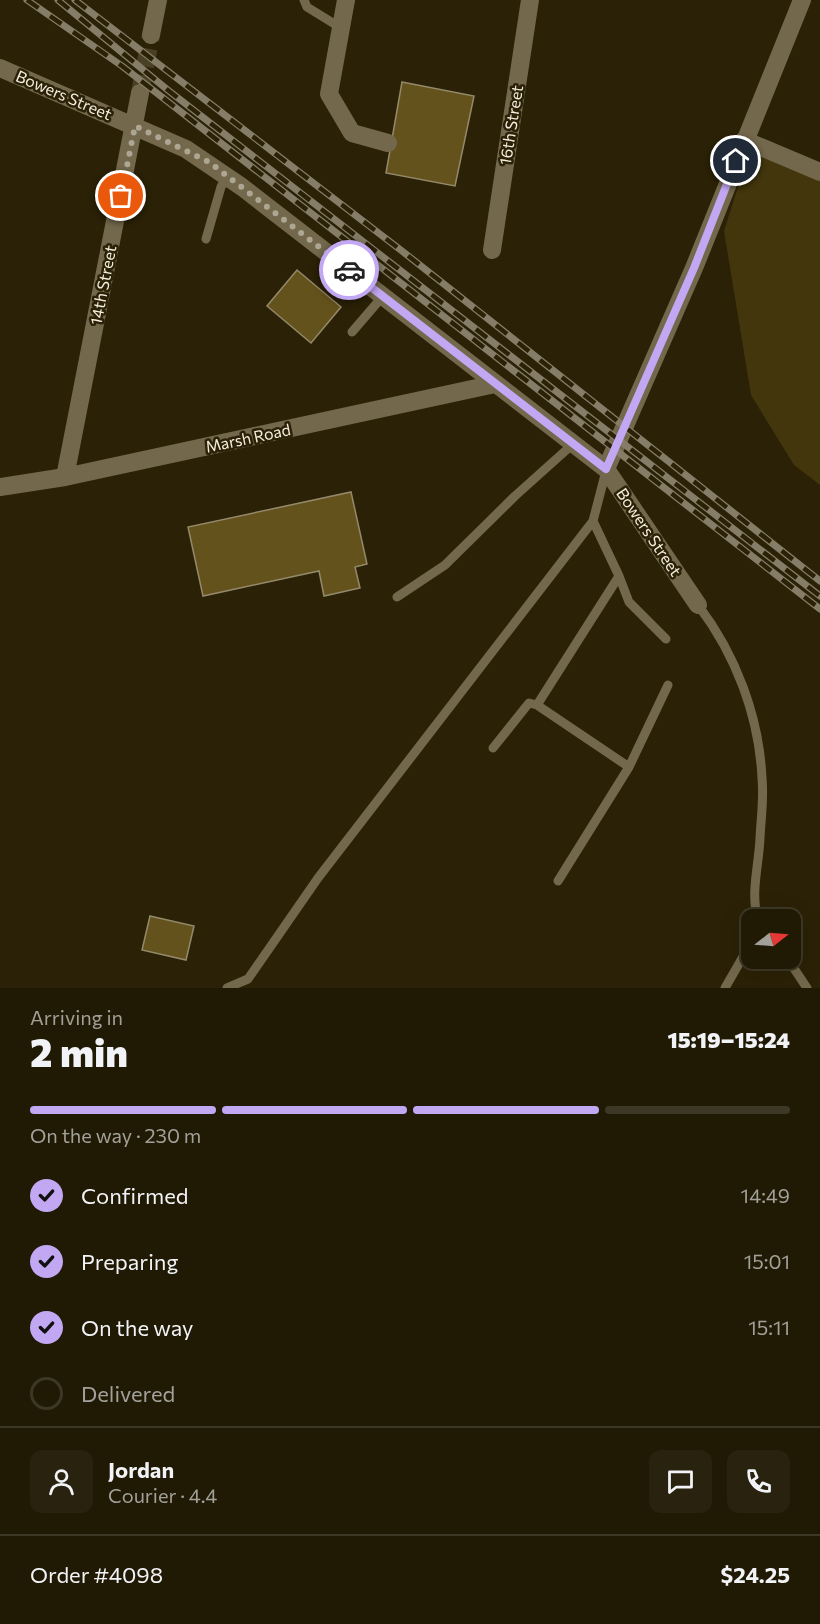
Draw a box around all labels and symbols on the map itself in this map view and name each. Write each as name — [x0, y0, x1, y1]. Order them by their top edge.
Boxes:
street label: Bowers Street — [13, 66, 115, 123]
street label: 16th Street — [495, 83, 526, 166]
pin — [710, 135, 761, 186]
pin — [95, 170, 146, 221]
courier — [319, 240, 379, 300]
street label: 14th Street — [86, 243, 120, 326]
street label: Marsh Road — [204, 419, 292, 456]
street label: Bowers Street — [613, 484, 686, 580]
north arrow — [741, 909, 801, 969]

